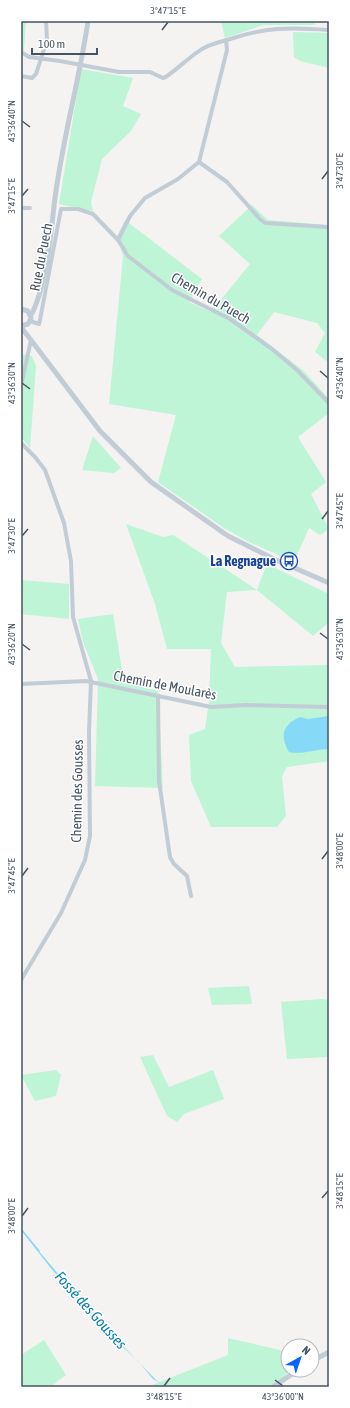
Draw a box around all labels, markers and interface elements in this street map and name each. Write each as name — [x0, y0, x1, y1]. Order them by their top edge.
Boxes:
text: 3°47'15"E — [150, 5, 186, 16]
scale bar — [32, 30, 97, 56]
text: 100 m — [38, 37, 65, 51]
text: 43°36'40"N — [6, 100, 17, 142]
text: 3°47'30"E — [334, 153, 345, 189]
text: 3°47'15"E — [6, 178, 17, 214]
street label: Rue du Puech — [27, 221, 55, 293]
street label: Chemin du Puech — [169, 269, 253, 327]
text: 43°36'40"N — [334, 357, 345, 399]
text: 43°36'30"N — [6, 362, 17, 404]
text: 3°47'45"E — [334, 493, 345, 529]
text: 3°47'30"E — [6, 518, 17, 554]
bus stop icon: La Regnague — [279, 551, 299, 571]
place label: La Regnague — [210, 553, 276, 569]
text: 43°36'30"N — [334, 618, 345, 660]
text: 43°36'20"N — [6, 623, 17, 665]
street label: Chemin de Moularès — [112, 667, 218, 703]
street label: Chemin des Gousses — [68, 739, 86, 843]
text: 3°48'00"E — [334, 833, 345, 869]
text: 3°47'45"E — [6, 858, 17, 894]
text: 3°48'15"E — [334, 1173, 345, 1209]
text: 3°48'00"E — [6, 1198, 17, 1234]
water label: Fossé des Gousses — [52, 1268, 130, 1352]
north arrow — [280, 1338, 320, 1378]
text: N — [300, 1344, 313, 1357]
text: 3°48'15"E — [146, 1391, 182, 1402]
text: 43°36'00"N — [262, 1391, 304, 1402]

